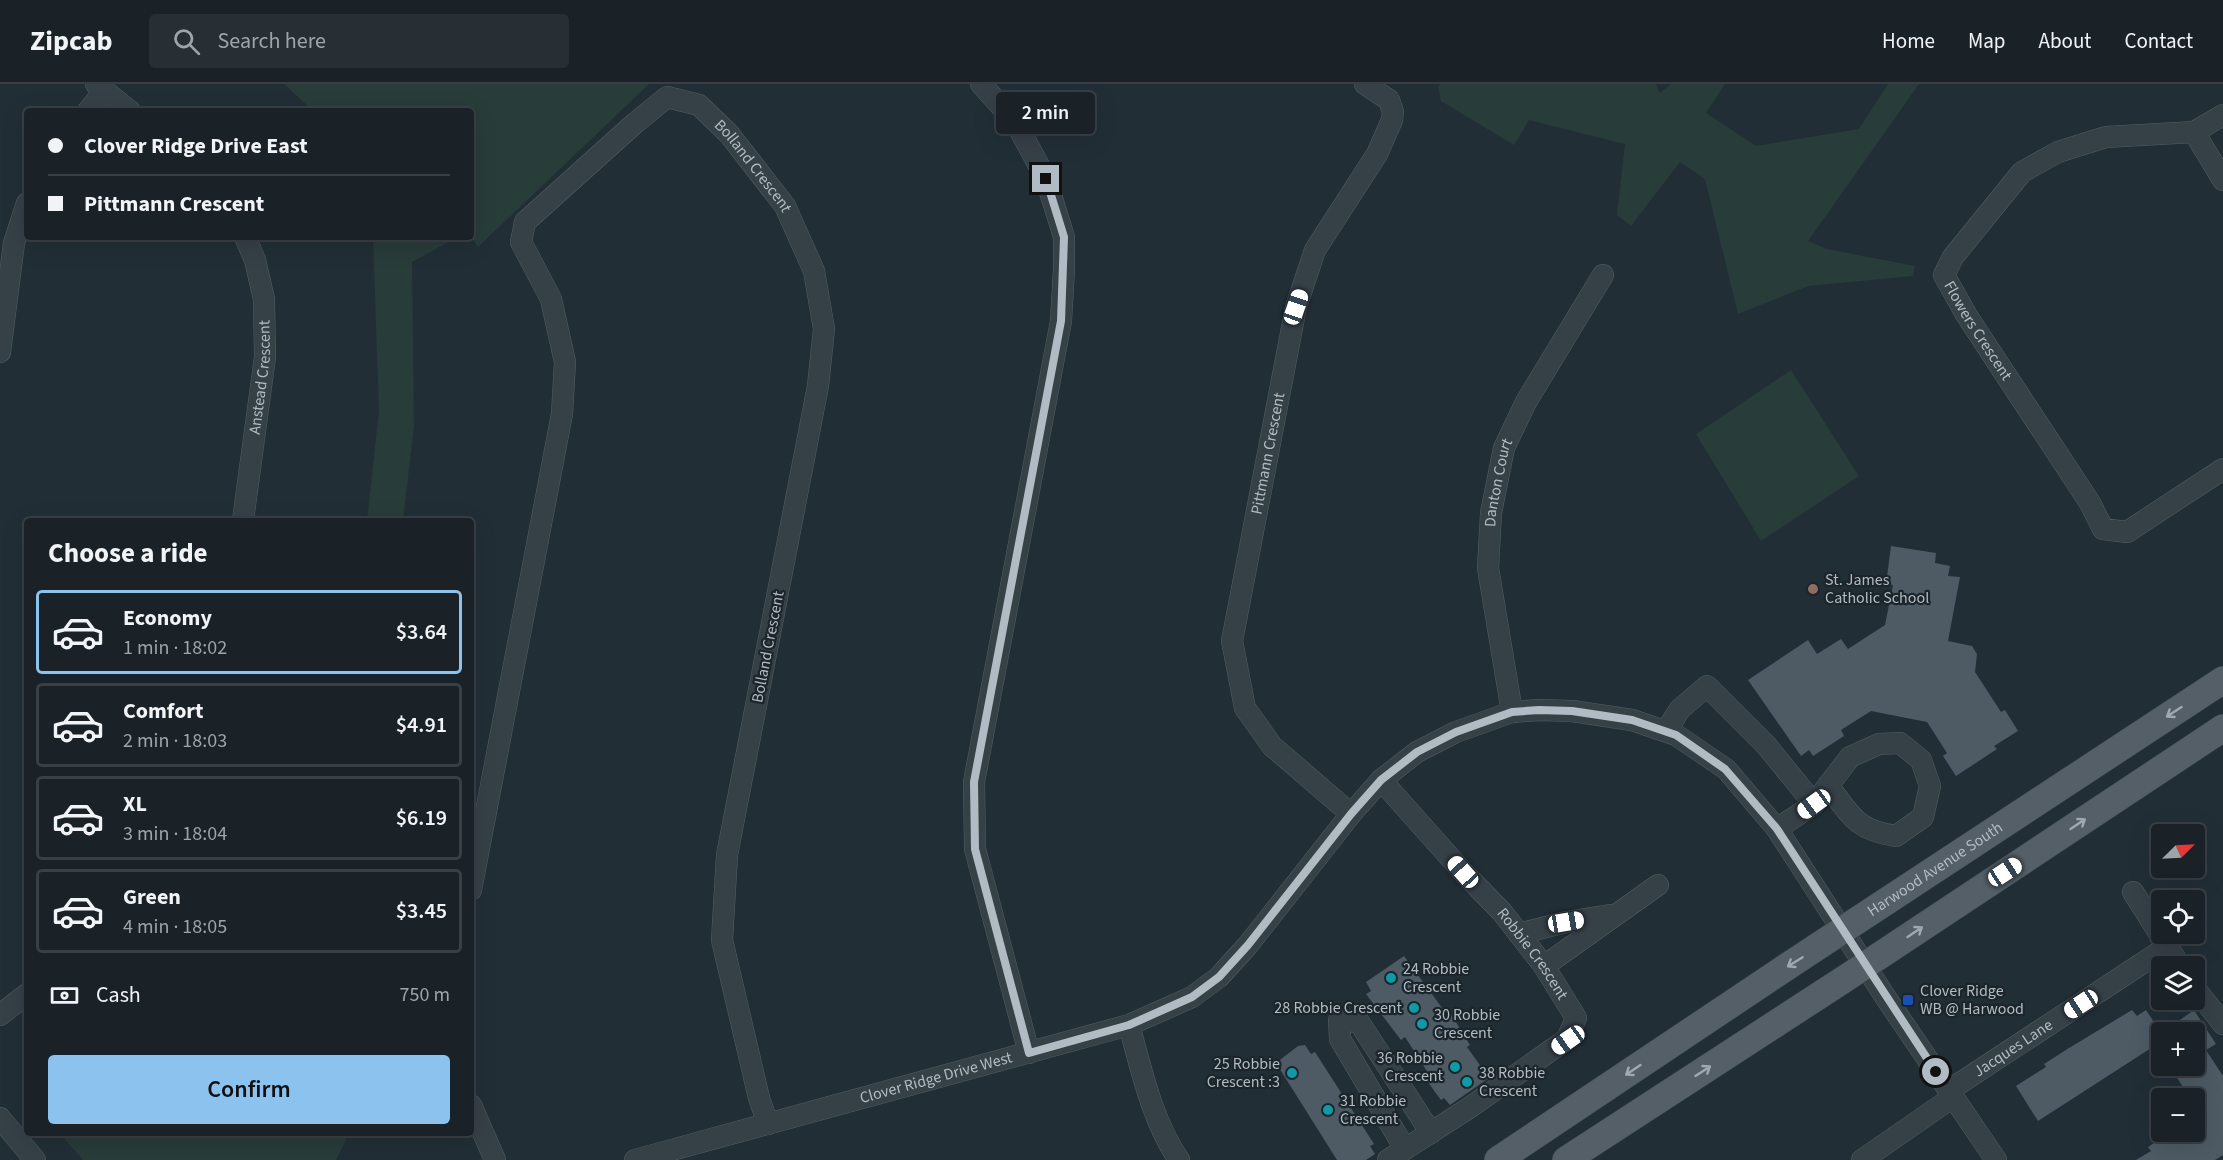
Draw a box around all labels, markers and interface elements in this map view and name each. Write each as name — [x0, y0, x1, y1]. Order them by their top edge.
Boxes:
search box — [149, 14, 569, 68]
text: Zipcab — [30, 21, 113, 61]
icon: search — [170, 25, 203, 58]
text: Search here — [218, 25, 326, 57]
text: Home — [1882, 26, 1935, 56]
text: Map — [1968, 26, 2006, 56]
text: About — [2039, 26, 2091, 56]
text: Contact — [2124, 26, 2193, 56]
callout: 2 min — [996, 92, 1096, 134]
text: 2 min — [1022, 99, 1069, 127]
street label: Bolland Crescent — [709, 114, 798, 216]
text: Clover Ridge Drive East — [84, 130, 308, 162]
route end — [1032, 165, 1059, 192]
text: Pittmann Crescent — [84, 188, 264, 220]
street label: Flowers Crescent — [1938, 277, 2018, 385]
car — [1282, 287, 1310, 327]
street label: Anstead Crescent — [244, 319, 276, 436]
street label: Pittmann Crescent — [1245, 390, 1290, 516]
street label: Danton Court — [1479, 434, 1518, 528]
text: Choose a ride — [48, 534, 208, 573]
place label: St. James Catholic School — [1825, 569, 1929, 609]
marker: St. James Catholic School — [1806, 582, 1820, 596]
street label: Bolland Crescent — [746, 589, 790, 705]
text: Economy — [123, 602, 212, 634]
icon: car — [51, 605, 105, 659]
text: $3.64 — [396, 616, 447, 648]
text: 1 min · 18:02 — [123, 634, 227, 662]
text: Comfort — [123, 695, 204, 727]
icon: car — [51, 698, 105, 752]
one-way arrow — [2166, 707, 2183, 719]
text: $4.91 — [396, 709, 447, 741]
text: 2 min · 18:03 — [123, 727, 227, 755]
car — [1794, 786, 1834, 822]
text: XL — [123, 788, 147, 820]
icon: car — [51, 791, 105, 845]
text: $6.19 — [396, 802, 447, 834]
street label: Harwood Avenue South — [1863, 817, 2007, 922]
one-way arrow — [2069, 818, 2086, 831]
text: 3 min · 18:04 — [123, 820, 227, 848]
north arrow — [2151, 824, 2205, 878]
map controls — [2151, 824, 2205, 1142]
car — [1444, 853, 1482, 891]
car — [1985, 855, 2025, 889]
text: Green — [123, 881, 181, 913]
icon: car — [51, 884, 105, 938]
button: locate — [2151, 890, 2205, 944]
text: $3.45 — [396, 895, 447, 927]
street label: Robbie Crescent — [1492, 903, 1574, 1004]
car — [1547, 910, 1585, 934]
text: 4 min · 18:05 — [123, 913, 227, 941]
one-way arrow — [1906, 926, 1923, 938]
one-way arrow — [1787, 956, 1804, 968]
button: layers — [2151, 956, 2205, 1010]
place label: 24 Robbie Crescent — [1403, 958, 1469, 998]
marker: 24 Robbie Crescent — [1384, 971, 1398, 985]
icon: cash — [48, 979, 81, 1012]
text: Cash — [96, 979, 141, 1011]
place label: Clover Ridge WB @ Harwood — [1920, 980, 2024, 1020]
text: 750 m — [400, 981, 450, 1009]
car — [2061, 987, 2101, 1021]
marker: Clover Ridge WB @ Harwood — [1901, 993, 1915, 1007]
place label: 28 Robbie Crescent — [1274, 997, 1403, 1019]
marker: 28 Robbie Crescent — [1407, 1001, 1421, 1015]
place label: 30 Robbie Crescent — [1434, 1004, 1500, 1044]
street label: Jacques Lane — [1969, 1014, 2057, 1082]
marker: 30 Robbie Crescent — [1415, 1017, 1429, 1031]
car — [1548, 1022, 1588, 1058]
button: + — [2151, 1022, 2205, 1076]
street label: Clover Ridge Drive West — [857, 1046, 1015, 1109]
place label: 36 Robbie Crescent — [1377, 1047, 1444, 1087]
place label: 25 Robbie Crescent :3 — [1207, 1053, 1280, 1093]
button: Confirm — [48, 1055, 450, 1124]
route start — [1922, 1058, 1949, 1085]
marker: 36 Robbie Crescent — [1448, 1060, 1462, 1074]
place label: 38 Robbie Crescent — [1479, 1062, 1545, 1102]
one-way arrow — [1625, 1064, 1641, 1076]
one-way arrow — [1695, 1065, 1711, 1077]
marker: 25 Robbie Crescent :3 — [1285, 1066, 1299, 1080]
marker: 38 Robbie Crescent — [1460, 1075, 1474, 1089]
button: − — [2151, 1088, 2205, 1142]
place label: 31 Robbie Crescent — [1340, 1090, 1406, 1130]
marker: 31 Robbie Crescent — [1321, 1103, 1335, 1117]

